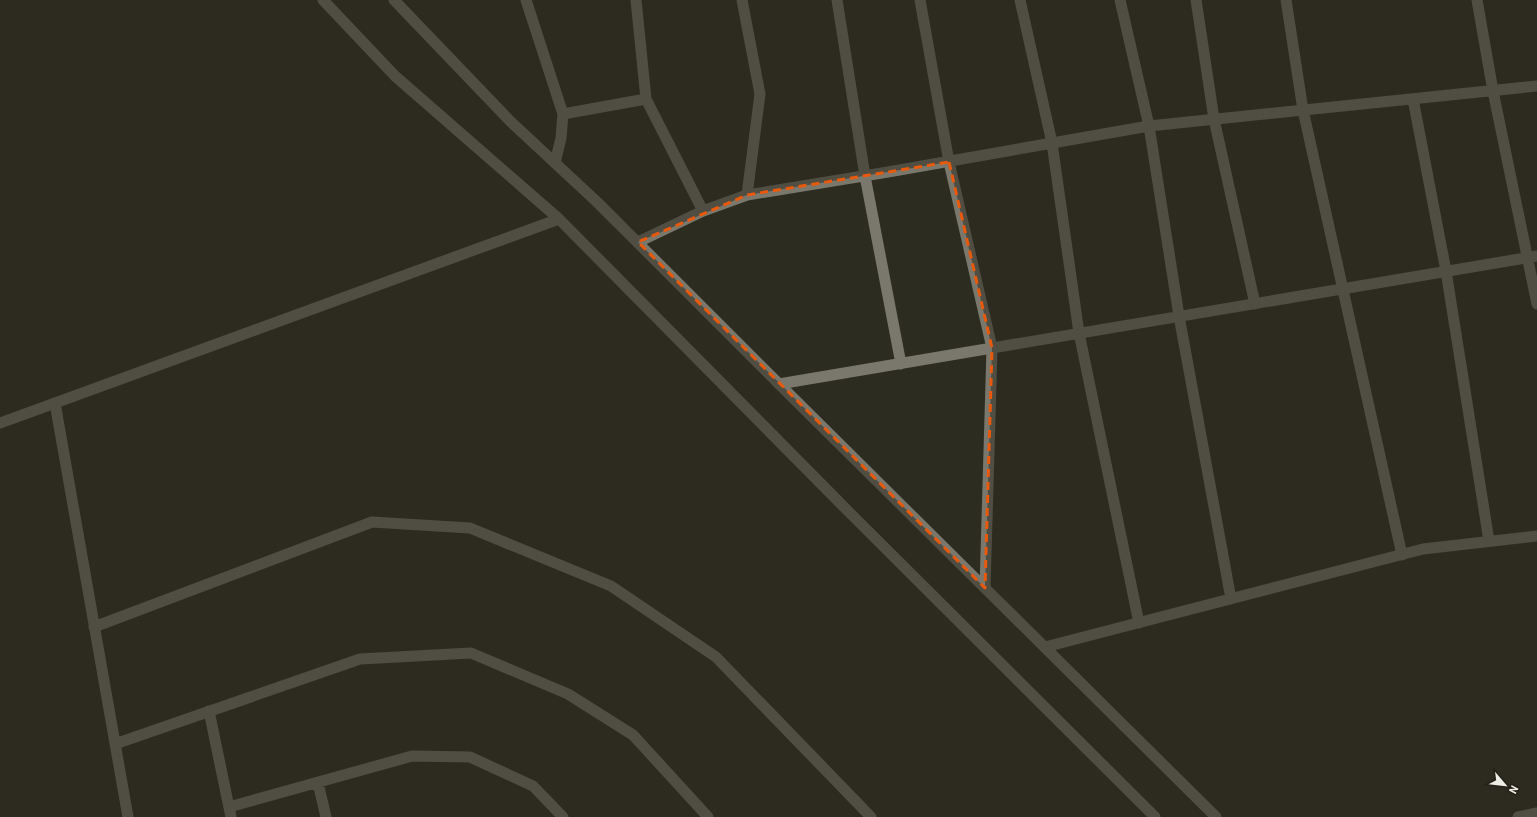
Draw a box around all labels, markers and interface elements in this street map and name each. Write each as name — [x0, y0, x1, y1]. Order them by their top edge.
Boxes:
north arrow — [1485, 765, 1525, 805]
text: N — [1507, 784, 1522, 796]

